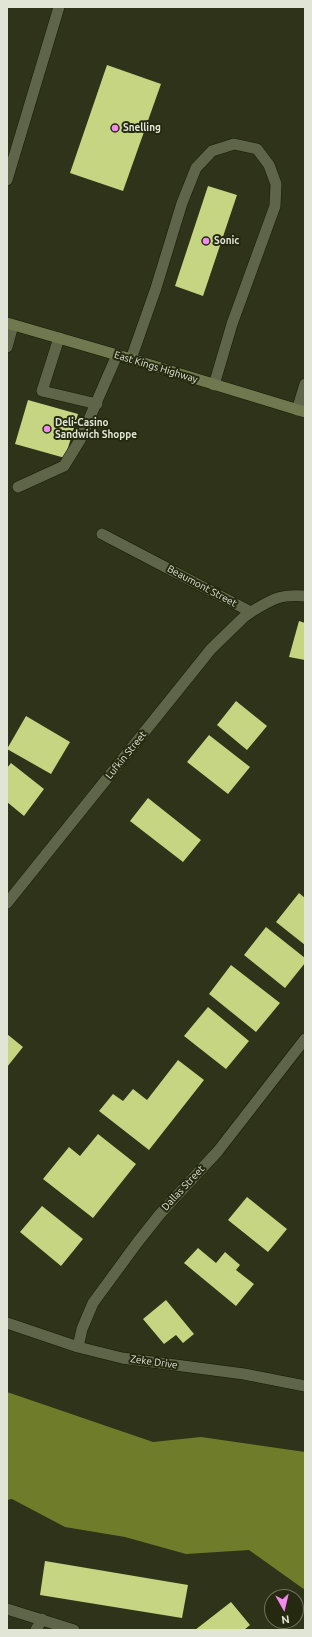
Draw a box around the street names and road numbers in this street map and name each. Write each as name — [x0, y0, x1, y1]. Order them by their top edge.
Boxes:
street label: East Kings Highway — [113, 349, 199, 385]
street label: Beaumont Street — [165, 563, 239, 609]
street label: Lufkin Street — [103, 729, 149, 781]
street label: Dallas Street — [159, 1163, 207, 1213]
street label: Zeke Drive — [130, 1353, 178, 1371]

